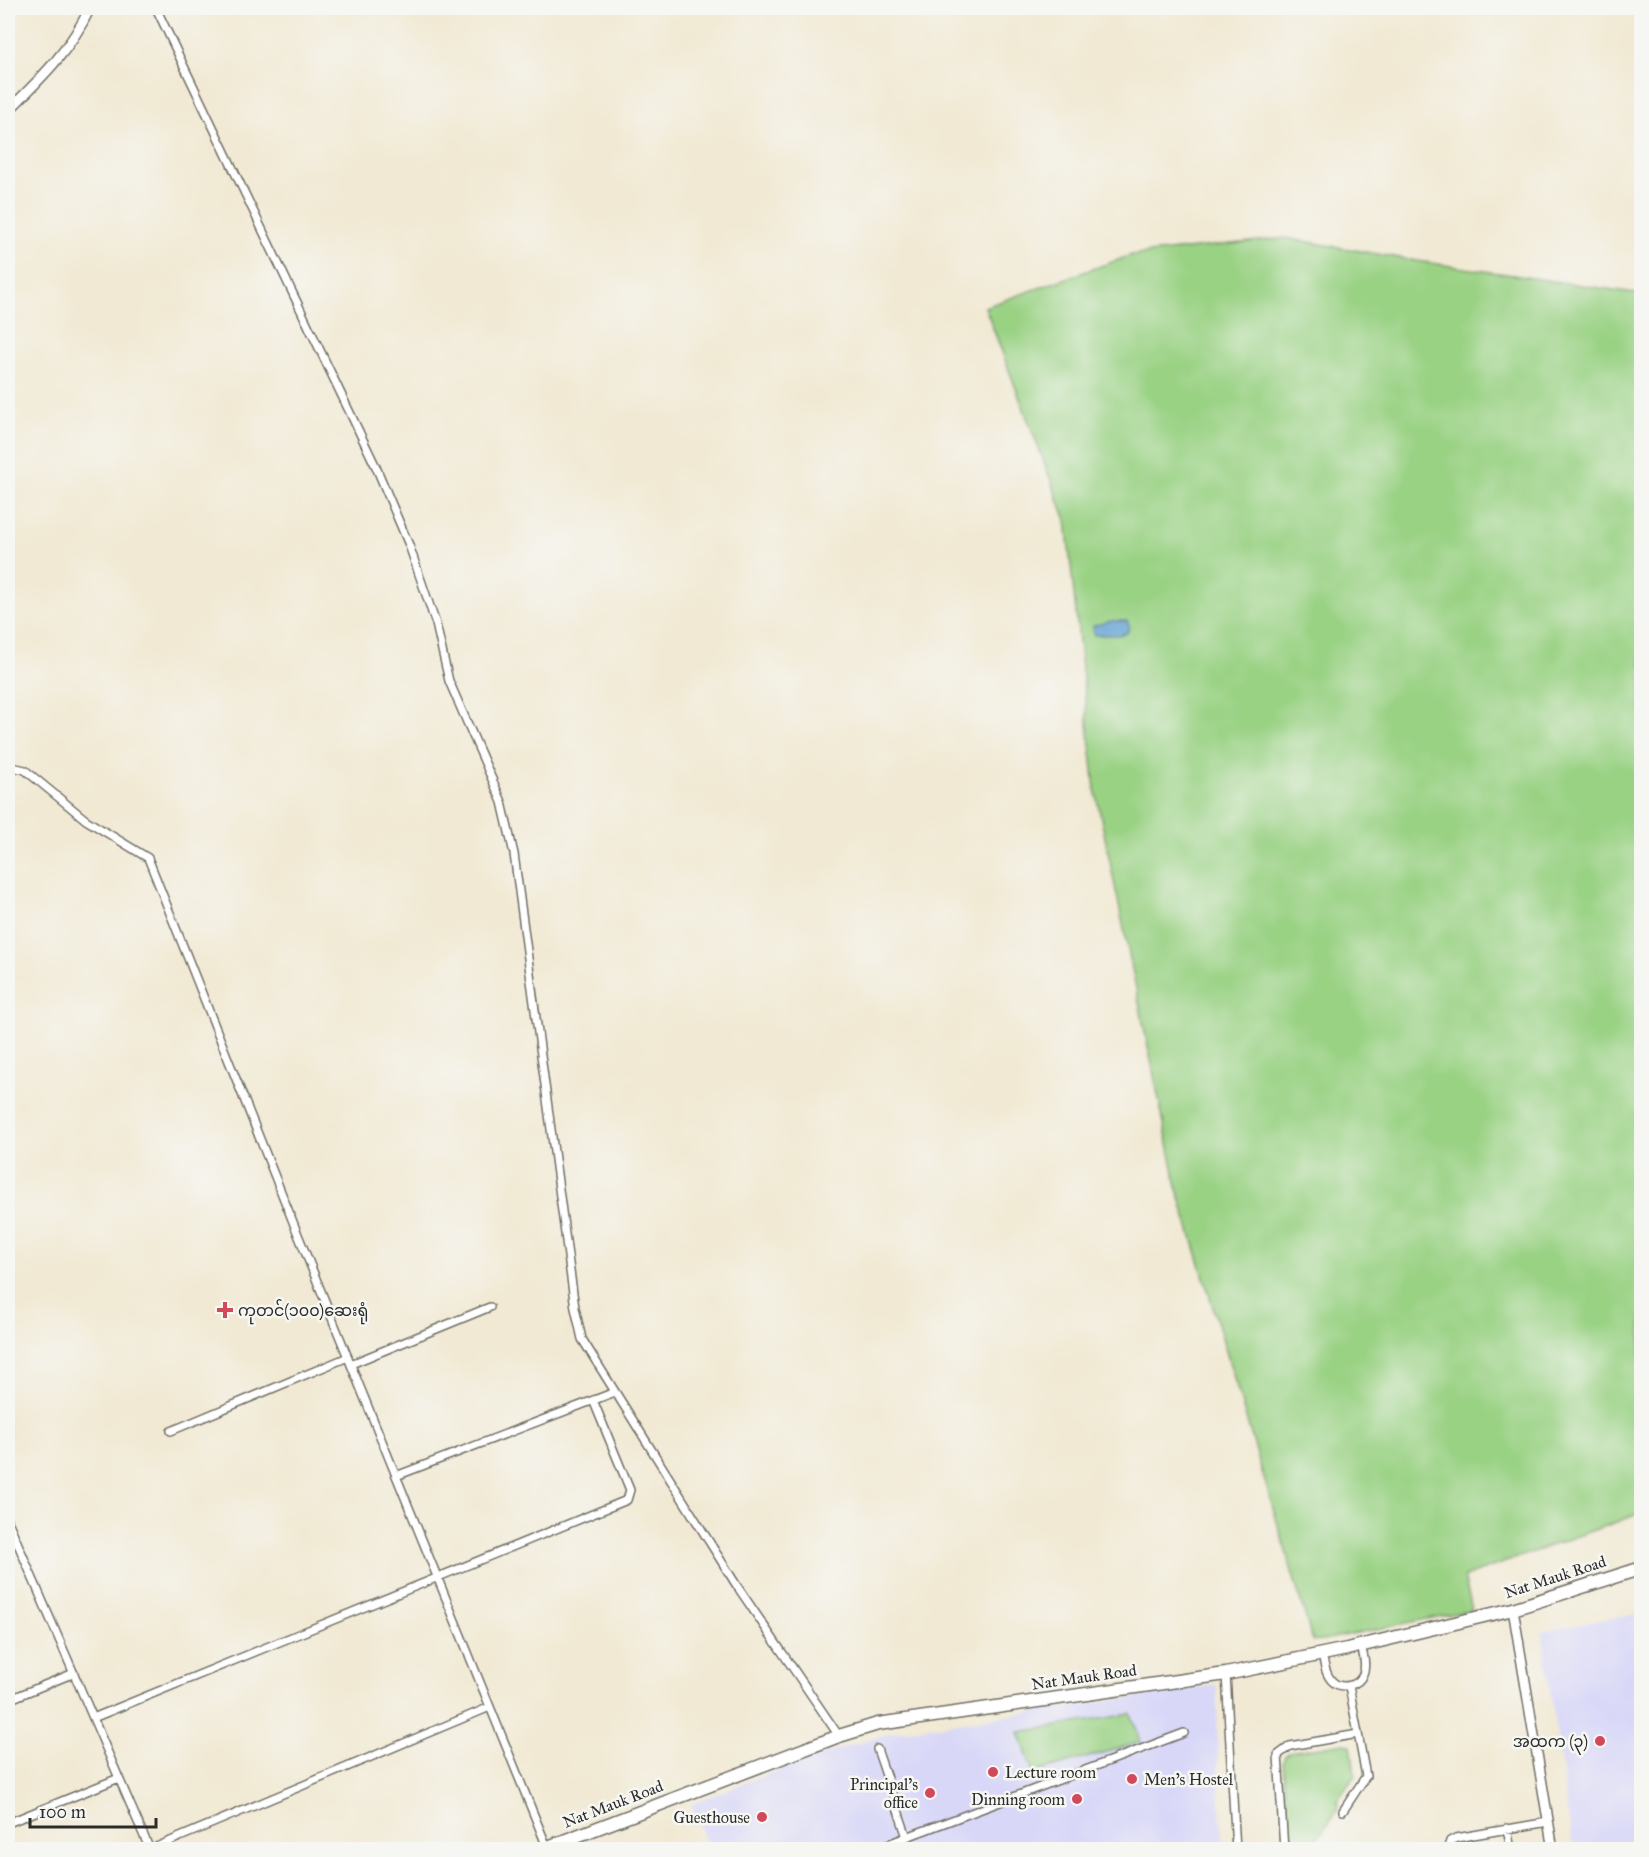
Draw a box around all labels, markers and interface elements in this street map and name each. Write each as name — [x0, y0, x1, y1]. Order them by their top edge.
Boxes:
place label: ကုတင်(၁၀၀)ဆေးရုံ — [238, 1299, 368, 1325]
marker: ကုတင်(၁၀၀)ဆေးရုံ — [216, 1301, 234, 1319]
street label: Nat Mauk Road — [1502, 1552, 1608, 1602]
street label: Nat Mauk Road — [1030, 1660, 1138, 1694]
place label: အထက (၃) — [1513, 1732, 1588, 1755]
marker: အထက (၃) — [1593, 1734, 1607, 1748]
place label: Lecture room — [1005, 1763, 1097, 1782]
marker: Lecture room — [986, 1765, 1000, 1779]
place label: Men's Hostel — [1144, 1770, 1234, 1789]
marker: Men's Hostel — [1125, 1772, 1139, 1786]
place label: Principal's office — [850, 1775, 918, 1812]
street label: Nat Mauk Road — [560, 1776, 666, 1832]
marker: Principal's office — [923, 1786, 937, 1800]
place label: Dinning room — [971, 1790, 1066, 1810]
scale bar — [30, 1791, 156, 1829]
marker: Dinning room — [1070, 1792, 1084, 1806]
text: 100 m — [39, 1801, 86, 1823]
place label: Guesthouse — [674, 1808, 750, 1827]
marker: Guesthouse — [755, 1810, 769, 1824]

